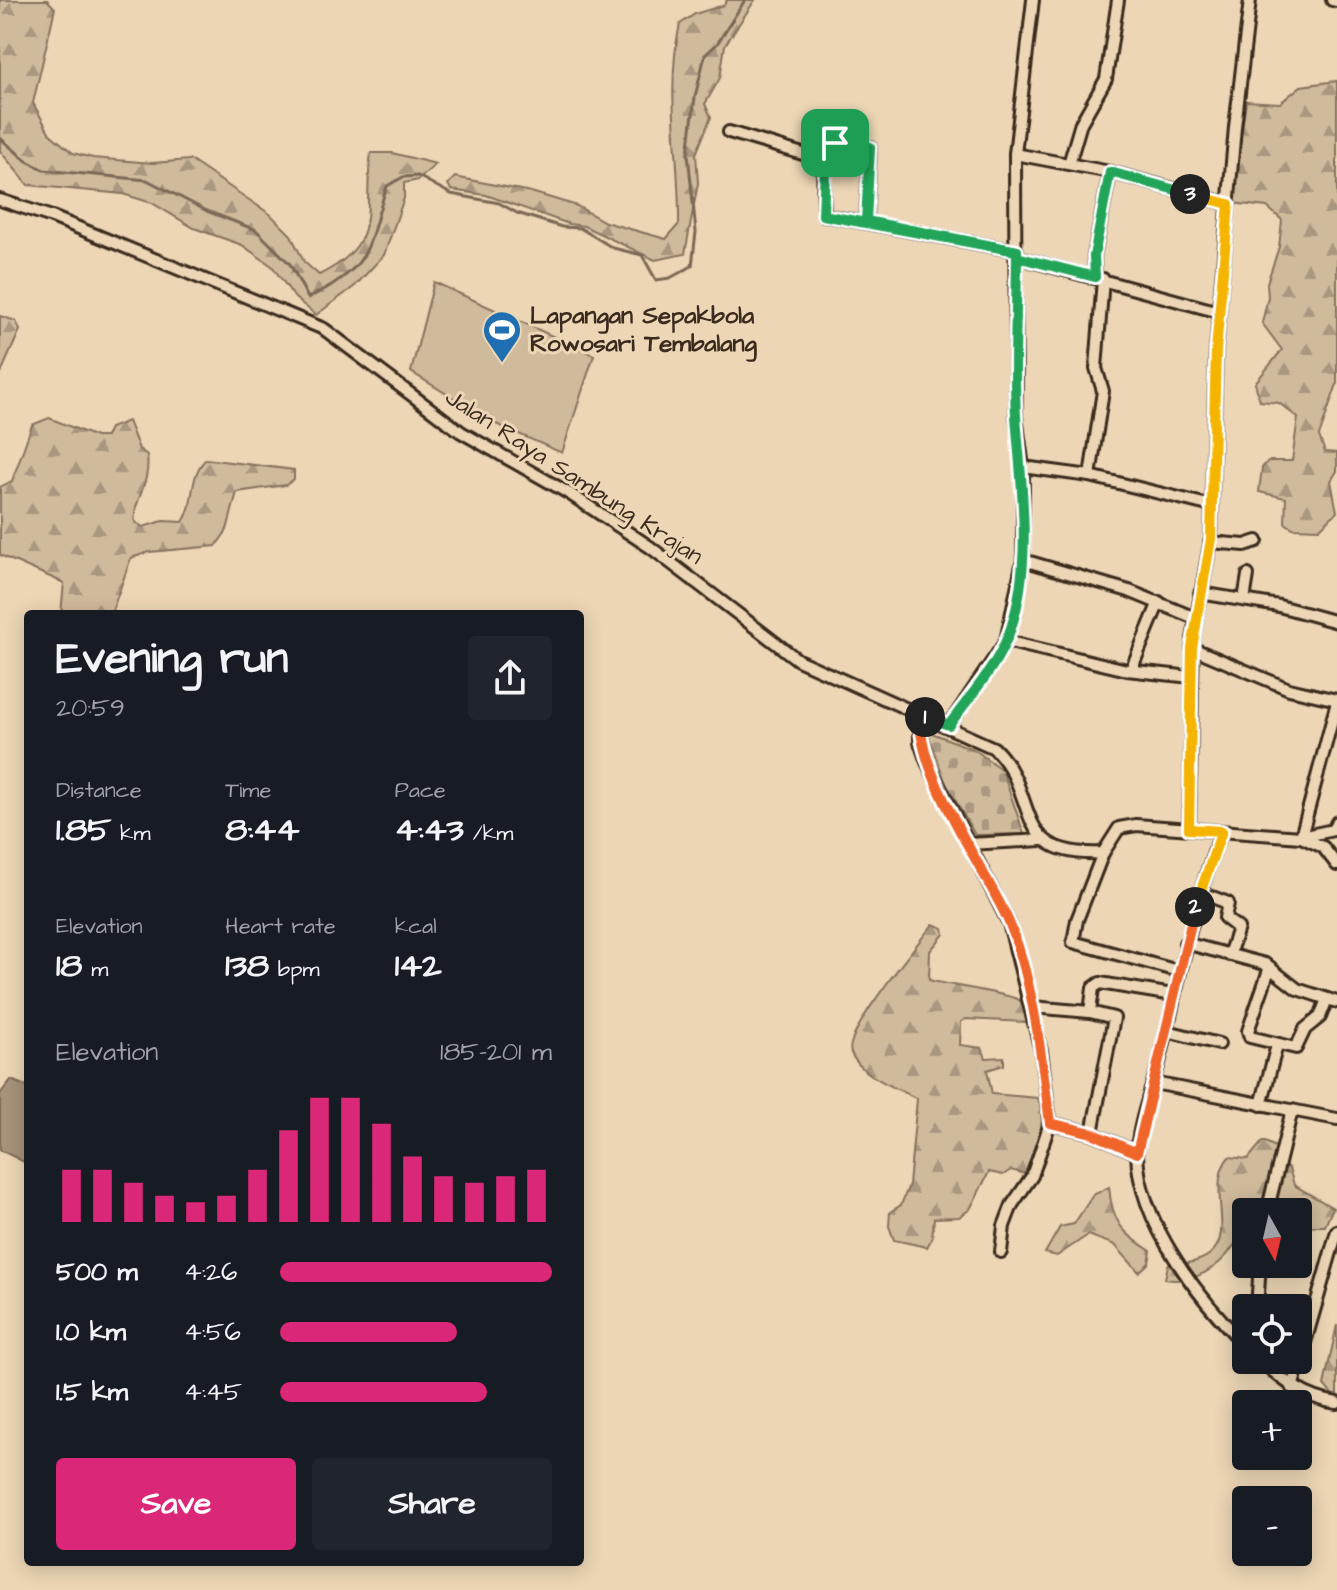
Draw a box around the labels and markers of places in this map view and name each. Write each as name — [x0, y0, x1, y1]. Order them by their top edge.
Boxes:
pin — [801, 109, 869, 177]
pin: 3 — [1170, 174, 1210, 214]
place label: Lapangan Sepakbola Rowosari Tembalang — [530, 299, 758, 362]
sports icon: Lapangan Sepakbola Rowosari Tembalang — [481, 309, 523, 364]
pin: 1 — [905, 697, 945, 737]
pin: 2 — [1175, 887, 1215, 927]

